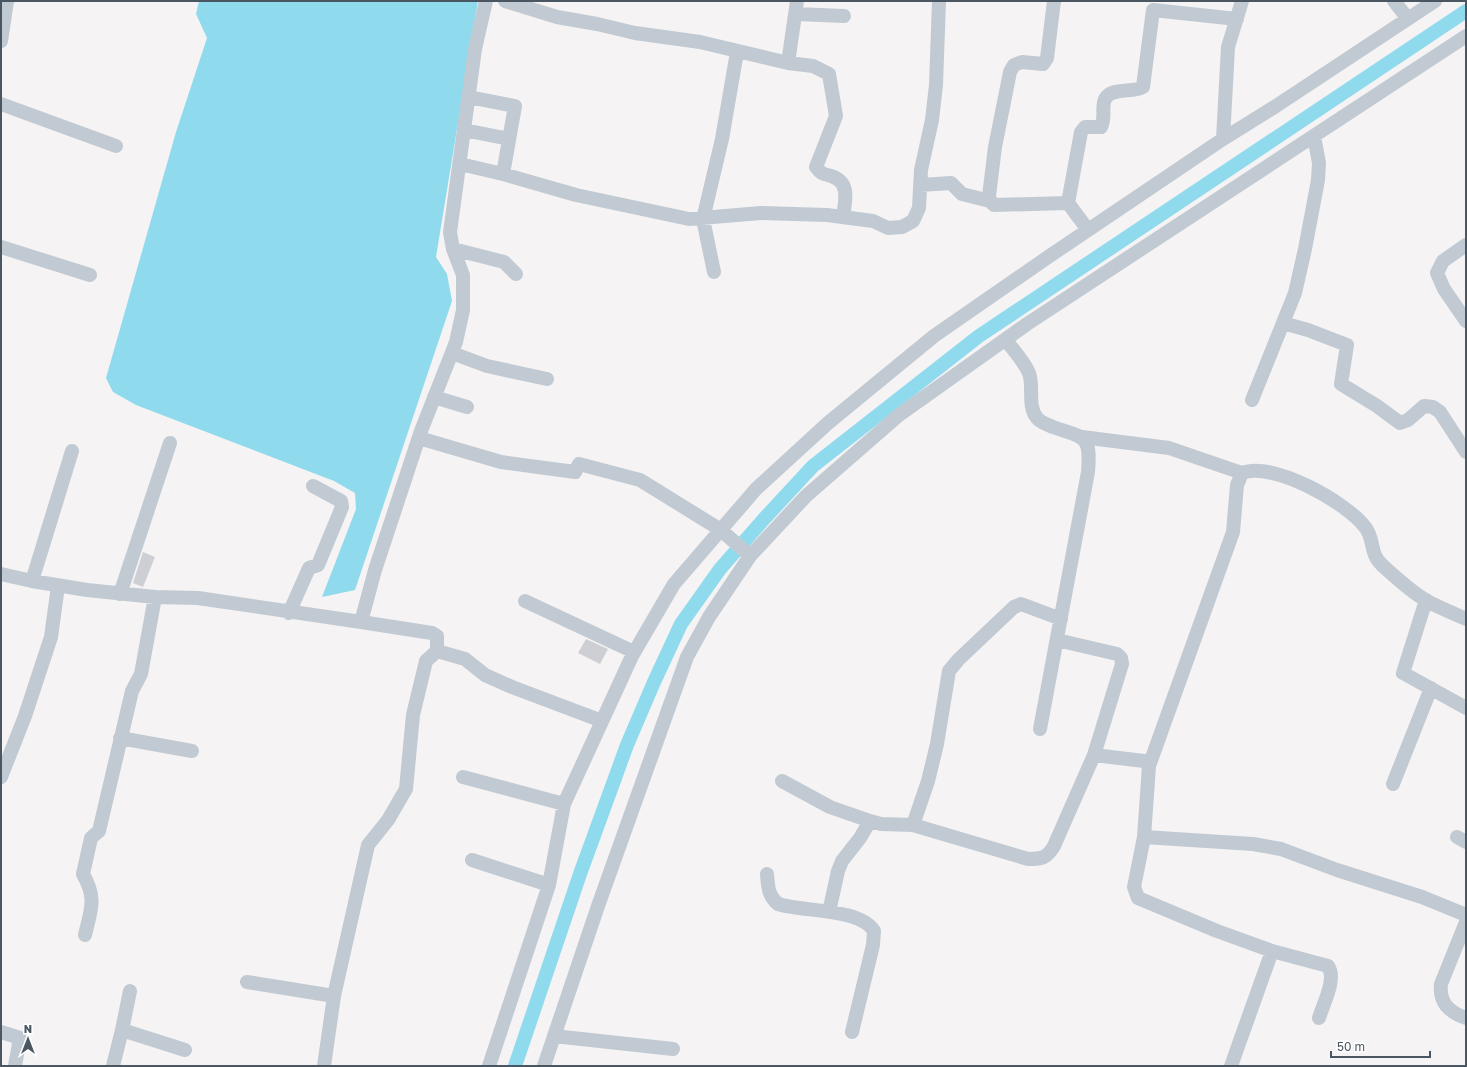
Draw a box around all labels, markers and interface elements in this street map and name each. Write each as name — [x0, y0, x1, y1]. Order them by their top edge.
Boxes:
north arrow — [8, 1019, 48, 1059]
text: N — [24, 1022, 32, 1035]
scale bar — [1331, 1033, 1430, 1059]
text: 50 m — [1337, 1039, 1365, 1054]

